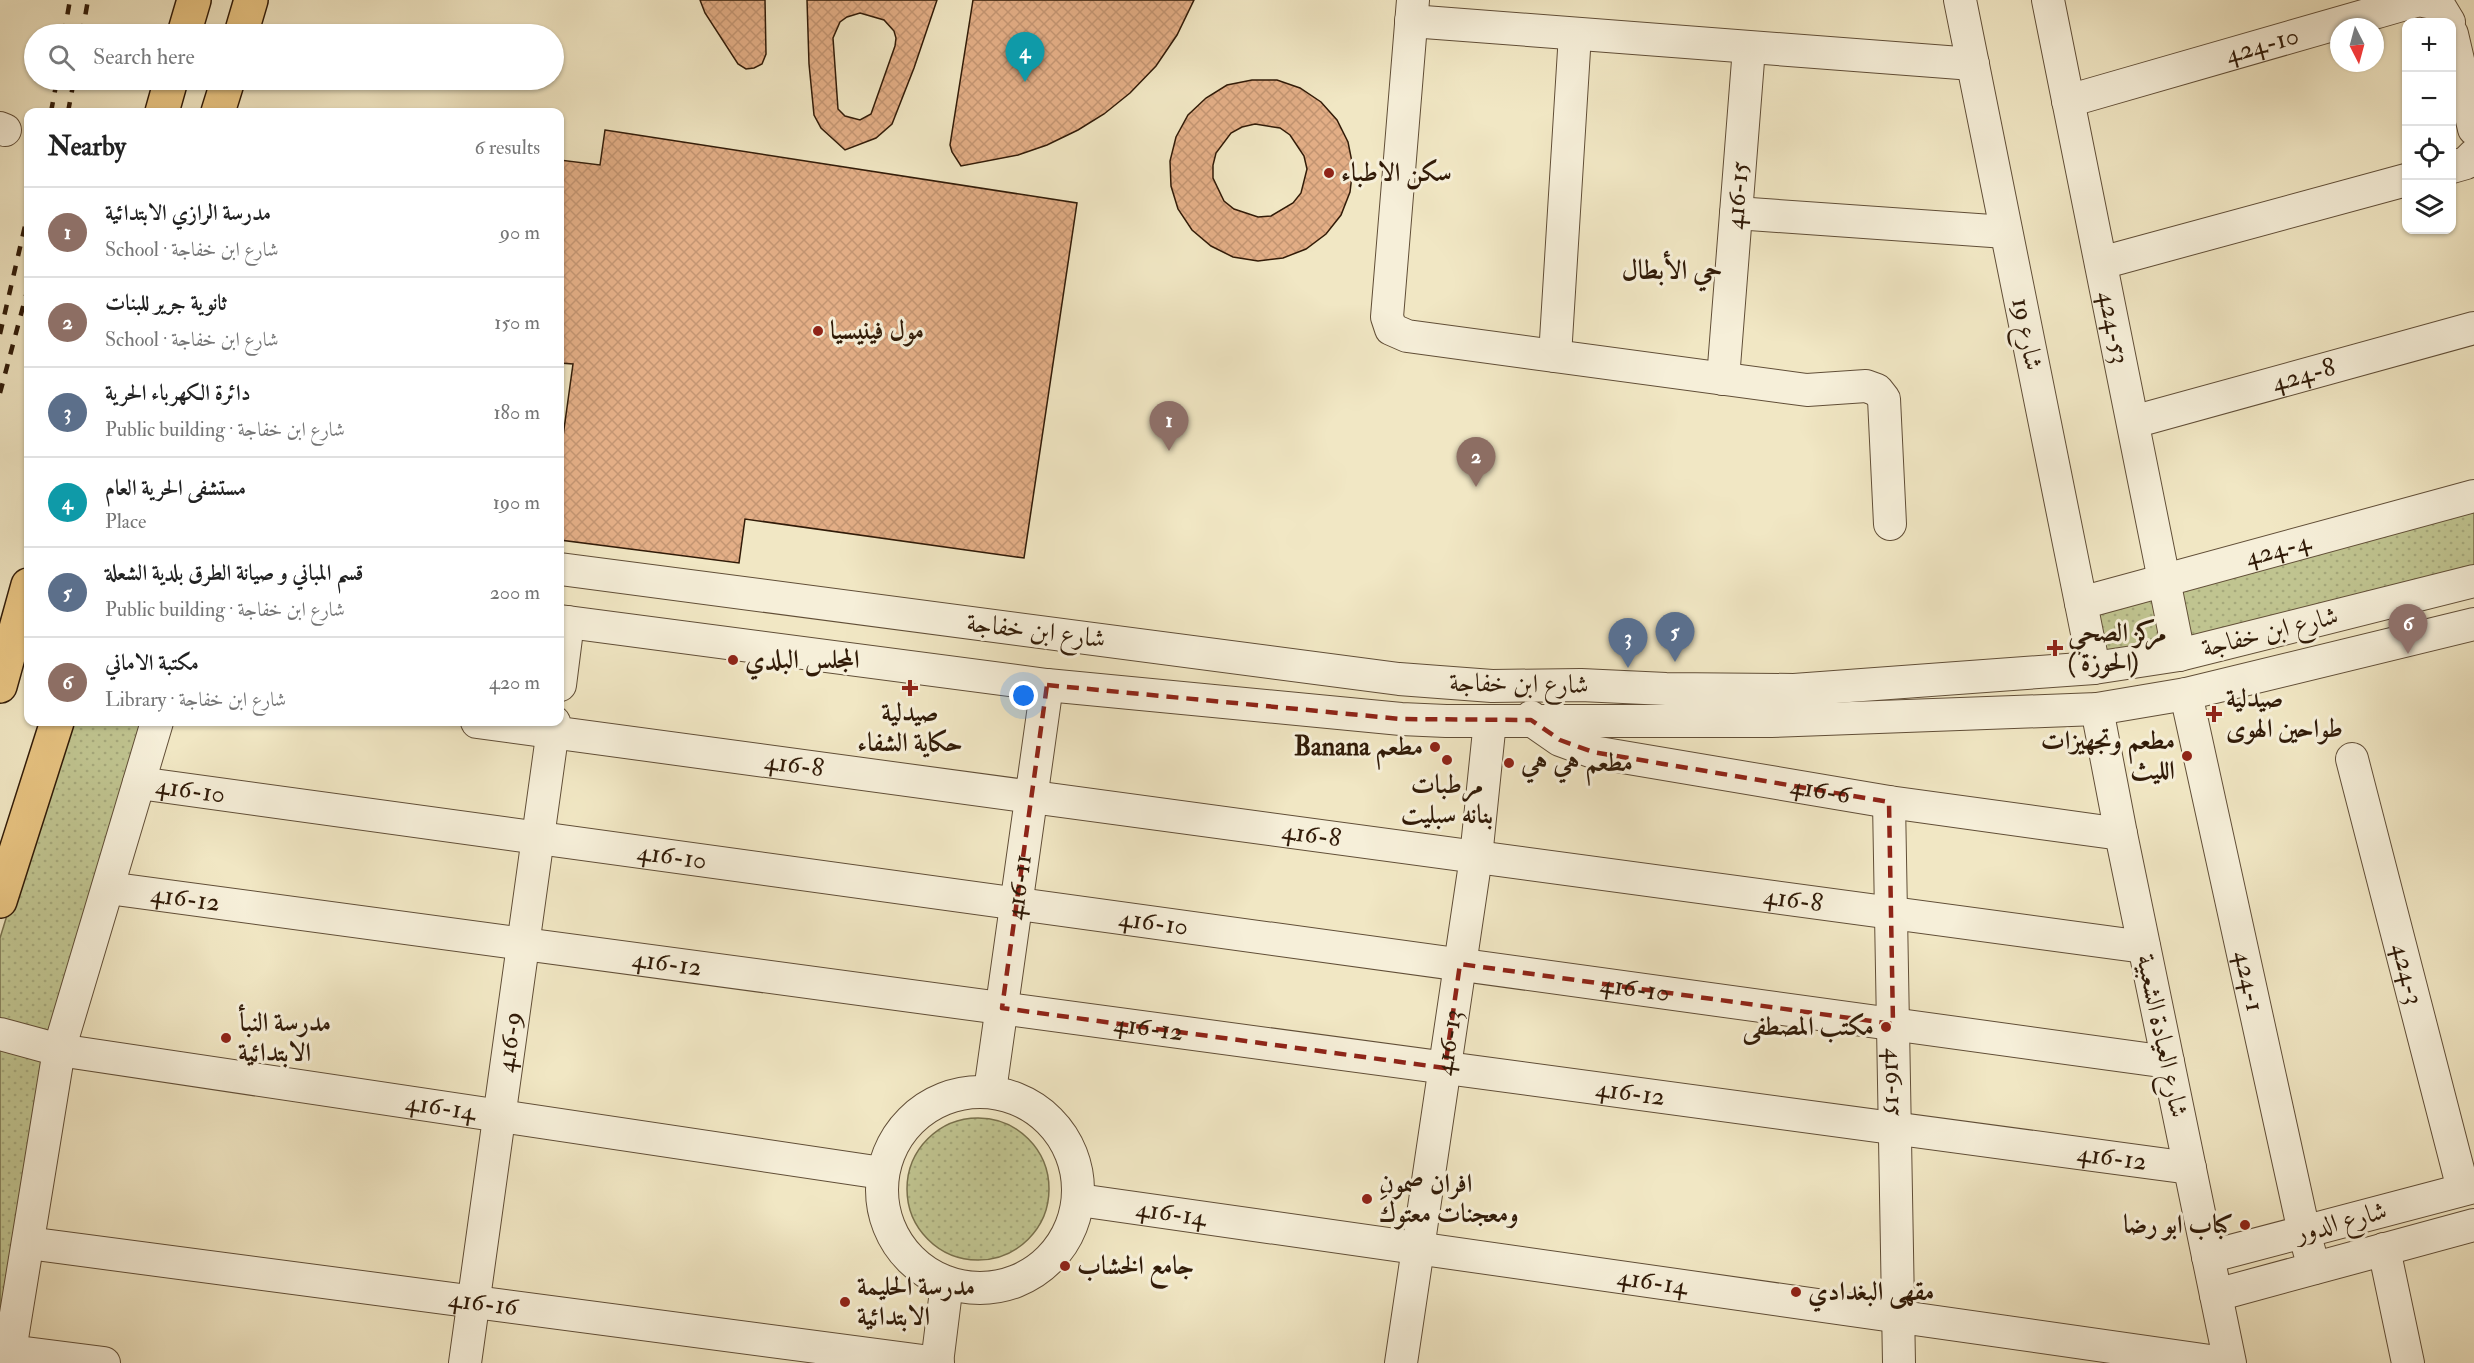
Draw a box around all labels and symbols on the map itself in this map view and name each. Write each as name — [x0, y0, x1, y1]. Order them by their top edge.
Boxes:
north arrow — [2330, 18, 2384, 72]
street label: 424-10 — [2222, 19, 2302, 71]
pin: 4 — [1006, 32, 1044, 82]
place label: سكن الاطباء — [1341, 157, 1452, 190]
street label: 416-15 — [1719, 160, 1756, 231]
marker: سكن الاطباء — [1322, 166, 1336, 180]
district label: حي الأبطال — [1622, 250, 1722, 292]
street label: 424-53 — [2091, 288, 2136, 367]
street label: شارع 19 — [1999, 295, 2050, 374]
place label: مول فينيسيا — [830, 315, 924, 347]
marker: مول فينيسيا — [811, 324, 825, 338]
street label: 424-8 — [2268, 351, 2339, 399]
pin: 1 — [1150, 402, 1188, 451]
pin: 2 — [1456, 438, 1496, 487]
street label: 424-4 — [2242, 525, 2315, 574]
street label: شارع ابن خفاجة — [2198, 600, 2343, 669]
pin: 6 — [2388, 604, 2428, 654]
street label: شارع ابن خفاجة — [964, 607, 1107, 660]
pin: 5 — [1656, 612, 1694, 662]
place label: مركز الصحي ( الحوزة) — [2068, 617, 2167, 679]
pin: 3 — [1608, 618, 1648, 668]
marker: مركز الصحي ( الحوزة) — [2046, 639, 2064, 657]
place label: المجلس البلدي — [745, 644, 860, 681]
marker: المجلس البلدي — [726, 653, 740, 667]
street label: شارع ابن خفاجة — [1449, 667, 1589, 706]
marker: صيدلية حكاية الشفاء — [903, 681, 917, 695]
your location — [1009, 681, 1038, 710]
place label: صيدلية طواحين الهوى — [2226, 683, 2343, 745]
place label: صيدلية حكاية الشفاء — [857, 697, 963, 759]
marker: صيدلية طواحين الهوى — [2207, 707, 2221, 721]
place label: مطعم وتجهيزات الليث — [2041, 725, 2175, 787]
place label: Banana مطعم — [1294, 731, 1423, 770]
marker: Banana مطعم — [1428, 740, 1442, 754]
street label: 416-8 — [763, 745, 826, 785]
place label: مطعم هي هي — [1520, 747, 1633, 786]
marker: مطعم وتجهيزات الليث — [2180, 749, 2194, 763]
marker: مرطبات بنانه سبليت — [1440, 753, 1454, 767]
marker: مطعم هي هي — [1502, 756, 1516, 770]
street label: 416-10 — [154, 769, 227, 811]
place label: مرطبات بنانه سبليت — [1401, 769, 1493, 831]
street label: 416-6 — [1788, 770, 1855, 812]
street label: 416-8 — [1280, 815, 1343, 854]
street label: 416-10 — [635, 836, 709, 877]
street label: 416-11 — [998, 852, 1039, 922]
street label: 416-12 — [149, 878, 222, 919]
street label: 416-8 — [1761, 880, 1825, 919]
street label: 416-10 — [1117, 902, 1190, 943]
street label: 424-3 — [2384, 940, 2431, 1008]
street label: 416-12 — [630, 943, 704, 984]
street label: 424-1 — [2227, 948, 2271, 1015]
street label: شارع العيادة الشعبية — [2124, 951, 2195, 1122]
street label: 416-10 — [1598, 968, 1672, 1009]
place label: مدرسة النبأ الابتدائية — [238, 1004, 331, 1069]
street label: 416-12 — [1112, 1007, 1185, 1048]
street label: 416-13 — [1428, 1007, 1469, 1078]
street label: 416-9 — [490, 1010, 530, 1074]
place label: مكتب المصطفى — [1741, 1011, 1874, 1046]
marker: مكتب المصطفى — [1879, 1020, 1893, 1034]
marker: مدرسة النبأ الابتدائية — [219, 1031, 233, 1045]
street label: 416-15 — [1877, 1048, 1911, 1117]
street label: 416-12 — [1594, 1072, 1667, 1113]
street label: 416-14 — [403, 1086, 479, 1128]
street label: 416-12 — [2075, 1137, 2149, 1178]
place label: افران صمون ومعجنات معتوكَ — [1379, 1168, 1519, 1230]
street label: 416-14 — [1134, 1192, 1209, 1234]
marker: افران صمون ومعجنات معتوكَ — [1360, 1192, 1374, 1206]
street label: شارع الدور — [2289, 1194, 2392, 1255]
place label: كباب ابو رضا — [2123, 1209, 2233, 1241]
marker: كباب ابو رضا — [2238, 1218, 2252, 1232]
place label: جامع الخشاب — [1077, 1250, 1194, 1289]
marker: جامع الخشاب — [1058, 1259, 1072, 1273]
street label: 416-14 — [1615, 1261, 1690, 1303]
place label: مدرسة الحليمة الابتدائية — [857, 1271, 975, 1333]
place label: مقهى البغدادي — [1808, 1276, 1934, 1313]
street label: 416-16 — [446, 1283, 522, 1324]
marker: مقهى البغدادي — [1789, 1285, 1803, 1299]
marker: مدرسة الحليمة الابتدائية — [838, 1295, 852, 1309]

